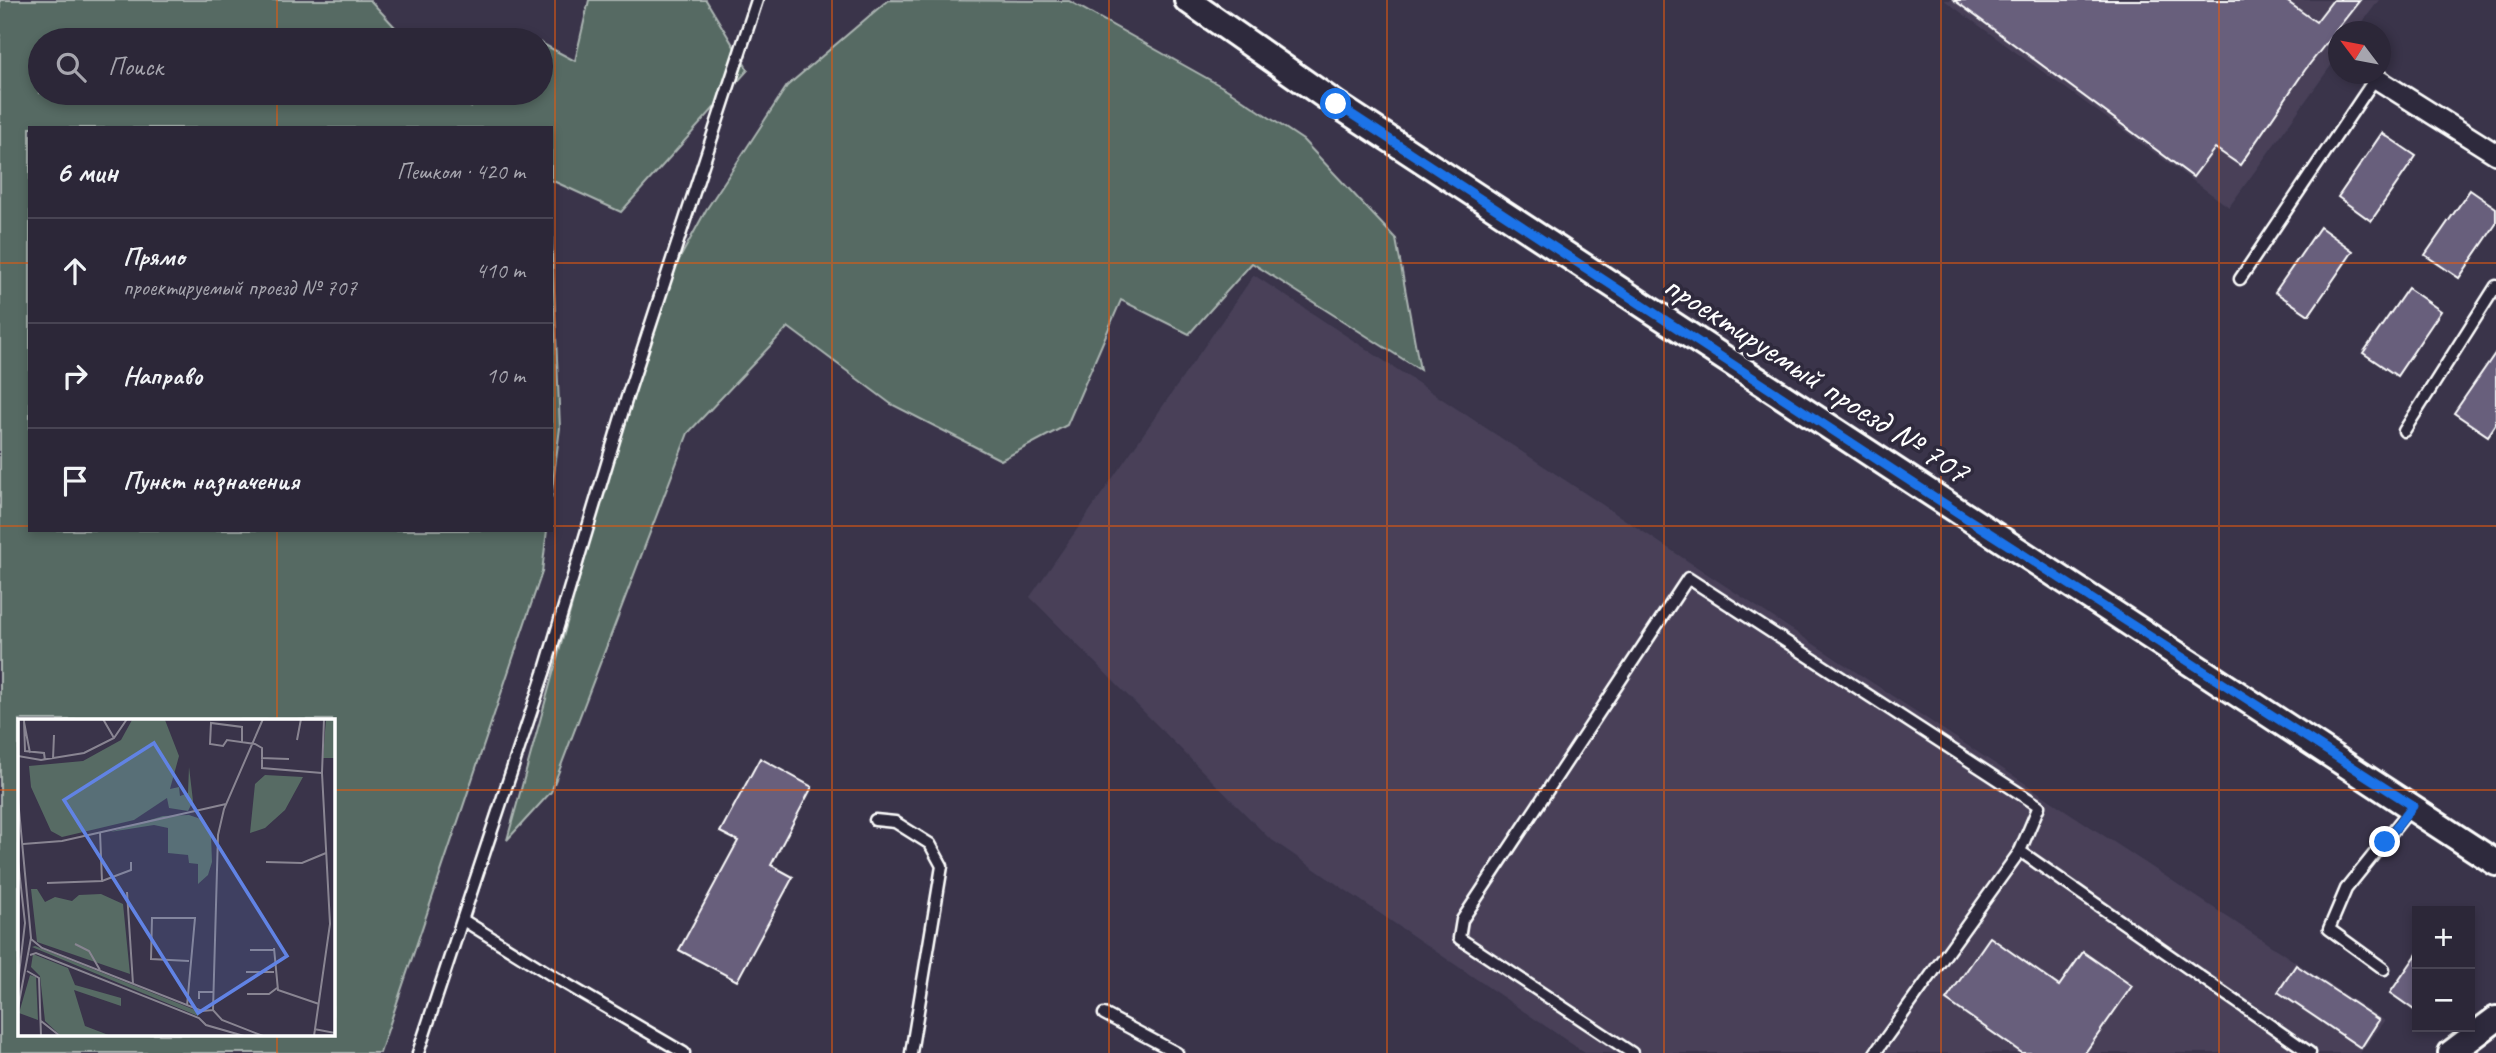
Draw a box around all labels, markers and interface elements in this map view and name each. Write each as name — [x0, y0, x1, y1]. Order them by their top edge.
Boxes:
north arrow — [2328, 21, 2391, 84]
search box — [28, 28, 553, 105]
icon: search — [52, 48, 90, 86]
text: Поиск — [108, 50, 163, 83]
route start — [1320, 88, 1351, 119]
text: 6 мин — [56, 153, 118, 191]
text: Пешком · 420 m — [397, 157, 525, 186]
text: Прямо — [123, 240, 185, 273]
icon: ahead — [56, 252, 94, 290]
text: 410 m — [476, 256, 525, 285]
street label: проектируемый проезд № 707 — [1655, 263, 1980, 495]
text: проектируемый проезд № 707 — [123, 273, 357, 302]
icon: right — [56, 357, 94, 395]
text: Направо — [123, 359, 202, 392]
text: 10 m — [486, 361, 525, 390]
icon: arrive — [56, 462, 94, 500]
text: Пункт назначения — [123, 464, 299, 497]
inset map — [18, 719, 334, 1036]
route end — [2369, 826, 2400, 857]
map controls — [2412, 906, 2475, 1032]
button: + — [2412, 906, 2475, 969]
button: − — [2412, 969, 2475, 1032]

